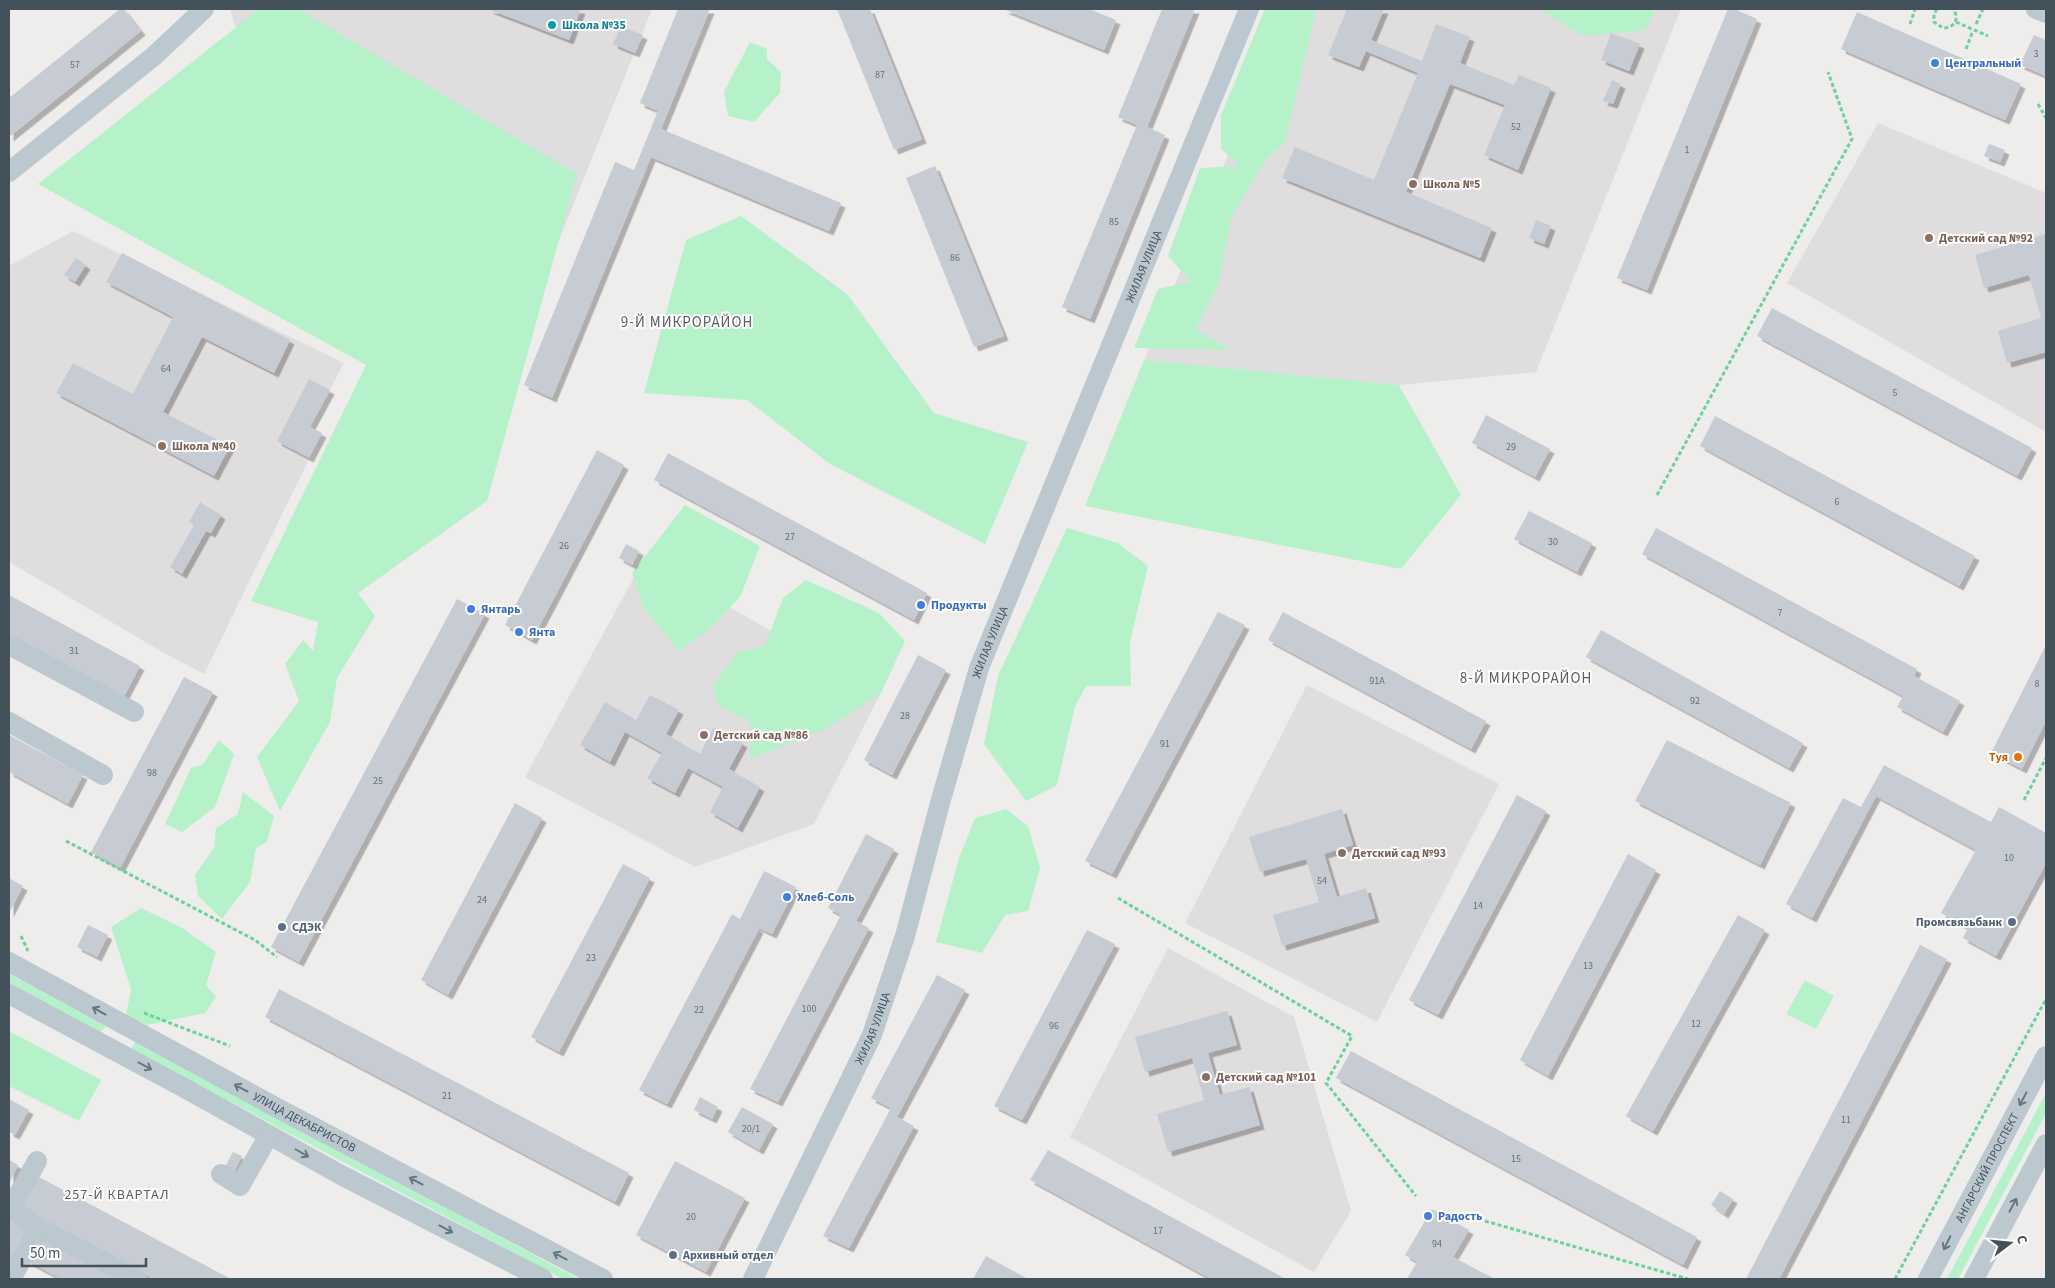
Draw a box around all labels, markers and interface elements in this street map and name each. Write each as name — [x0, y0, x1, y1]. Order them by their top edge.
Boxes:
place label: Школа №35 — [562, 17, 626, 34]
marker: Школа №35 — [546, 19, 558, 31]
house number: 3 — [2034, 47, 2039, 61]
place label: Центральный — [1945, 55, 2021, 72]
marker: Центральный — [1929, 57, 1941, 69]
house number: 57 — [70, 58, 80, 72]
house number: 87 — [875, 68, 885, 82]
house number: 52 — [1511, 120, 1521, 134]
house number: 1 — [1685, 143, 1690, 157]
place label: Школа №5 — [1423, 176, 1480, 193]
marker: Школа №5 — [1407, 178, 1419, 190]
house number: 85 — [1109, 215, 1119, 229]
street label: ЖИЛАЯ УЛИЦА — [1122, 227, 1167, 305]
place label: Детский сад №92 — [1939, 230, 2033, 247]
marker: Детский сад №92 — [1923, 232, 1935, 244]
house number: 86 — [950, 251, 960, 265]
district label: 9-Й МИКРОРАЙОН — [621, 312, 753, 333]
house number: 64 — [161, 362, 171, 376]
house number: 5 — [1893, 386, 1898, 400]
place label: Школа №40 — [172, 438, 236, 455]
marker: Школа №40 — [156, 440, 168, 452]
house number: 29 — [1506, 440, 1516, 454]
house number: 6 — [1835, 495, 1840, 509]
house number: 27 — [785, 530, 795, 544]
house number: 30 — [1548, 535, 1558, 549]
house number: 26 — [559, 539, 569, 553]
place label: Продукты — [931, 597, 987, 614]
marker: Продукты — [915, 599, 927, 611]
place label: Янтарь — [481, 601, 520, 618]
marker: Янтарь — [465, 603, 477, 615]
street label: ЖИЛАЯ УЛИЦА — [969, 603, 1013, 680]
house number: 7 — [1778, 606, 1783, 620]
place label: Янта — [529, 624, 555, 641]
marker: Янта — [513, 626, 525, 638]
house number: 31 — [69, 644, 79, 658]
district label: 8-Й МИКРОРАЙОН — [1460, 668, 1592, 689]
house number: 91А — [1369, 674, 1385, 688]
house number: 8 — [2035, 677, 2040, 691]
house number: 92 — [1690, 694, 1700, 708]
house number: 28 — [900, 709, 910, 723]
place label: Детский сад №86 — [714, 727, 808, 744]
marker: Детский сад №86 — [698, 729, 710, 741]
house number: 91 — [1160, 737, 1170, 751]
place label: Туя — [1989, 749, 2008, 766]
marker: Туя — [2012, 751, 2024, 763]
house number: 98 — [147, 766, 157, 780]
house number: 25 — [373, 774, 383, 788]
place label: Детский сад №93 — [1352, 845, 1446, 862]
marker: Детский сад №93 — [1336, 847, 1348, 859]
house number: 10 — [2004, 851, 2014, 865]
house number: 54 — [1317, 874, 1327, 888]
place label: Хлеб-Соль — [797, 889, 854, 906]
marker: Хлеб-Соль — [781, 891, 793, 903]
house number: 24 — [477, 893, 487, 907]
house number: 14 — [1473, 899, 1483, 913]
place label: Промсвязьбанк — [1916, 914, 2002, 931]
marker: Промсвязьбанк — [2006, 916, 2018, 928]
place label: СДЭК — [292, 919, 322, 936]
marker: СДЭК — [276, 921, 288, 933]
house number: 23 — [586, 951, 596, 965]
house number: 13 — [1583, 959, 1593, 973]
street label: ЖИЛАЯ УЛИЦА — [851, 990, 895, 1067]
house number: 100 — [802, 1002, 816, 1016]
house number: 22 — [694, 1003, 704, 1017]
one-way arrow — [92, 1005, 106, 1015]
house number: 12 — [1691, 1017, 1701, 1031]
house number: 96 — [1049, 1019, 1059, 1033]
one-way arrow — [137, 1061, 152, 1071]
place label: Детский сад №101 — [1216, 1069, 1316, 1086]
marker: Детский сад №101 — [1200, 1071, 1212, 1083]
one-way arrow — [234, 1083, 249, 1093]
street label: УЛИЦА ДЕКАБРИСТОВ — [250, 1088, 359, 1157]
house number: 21 — [442, 1089, 452, 1103]
one-way arrow — [2018, 1092, 2028, 1107]
street label: АНГАРСКИЙ ПРОСПЕКТ — [1951, 1110, 2024, 1226]
house number: 11 — [1841, 1113, 1851, 1127]
house number: 20/1 — [742, 1122, 760, 1136]
one-way arrow — [294, 1149, 309, 1159]
house number: 15 — [1511, 1152, 1521, 1166]
one-way arrow — [408, 1176, 423, 1186]
district label: 257-Й КВАРТАЛ — [64, 1185, 170, 1205]
one-way arrow — [2009, 1199, 2019, 1213]
place label: Радость — [1438, 1208, 1482, 1225]
house number: 20 — [686, 1210, 696, 1224]
marker: Радость — [1422, 1210, 1434, 1222]
north arrow — [1985, 1218, 2035, 1268]
house number: 17 — [1153, 1224, 1163, 1238]
one-way arrow — [438, 1225, 453, 1234]
text: С — [2011, 1233, 2032, 1246]
one-way arrow — [1942, 1235, 1951, 1250]
scale bar — [22, 1236, 146, 1268]
house number: 94 — [1432, 1237, 1442, 1251]
text: 50 m — [30, 1243, 60, 1264]
place label: Архивный отдел — [682, 1247, 773, 1264]
marker: Архивный отдел — [667, 1249, 679, 1261]
one-way arrow — [553, 1251, 567, 1261]

